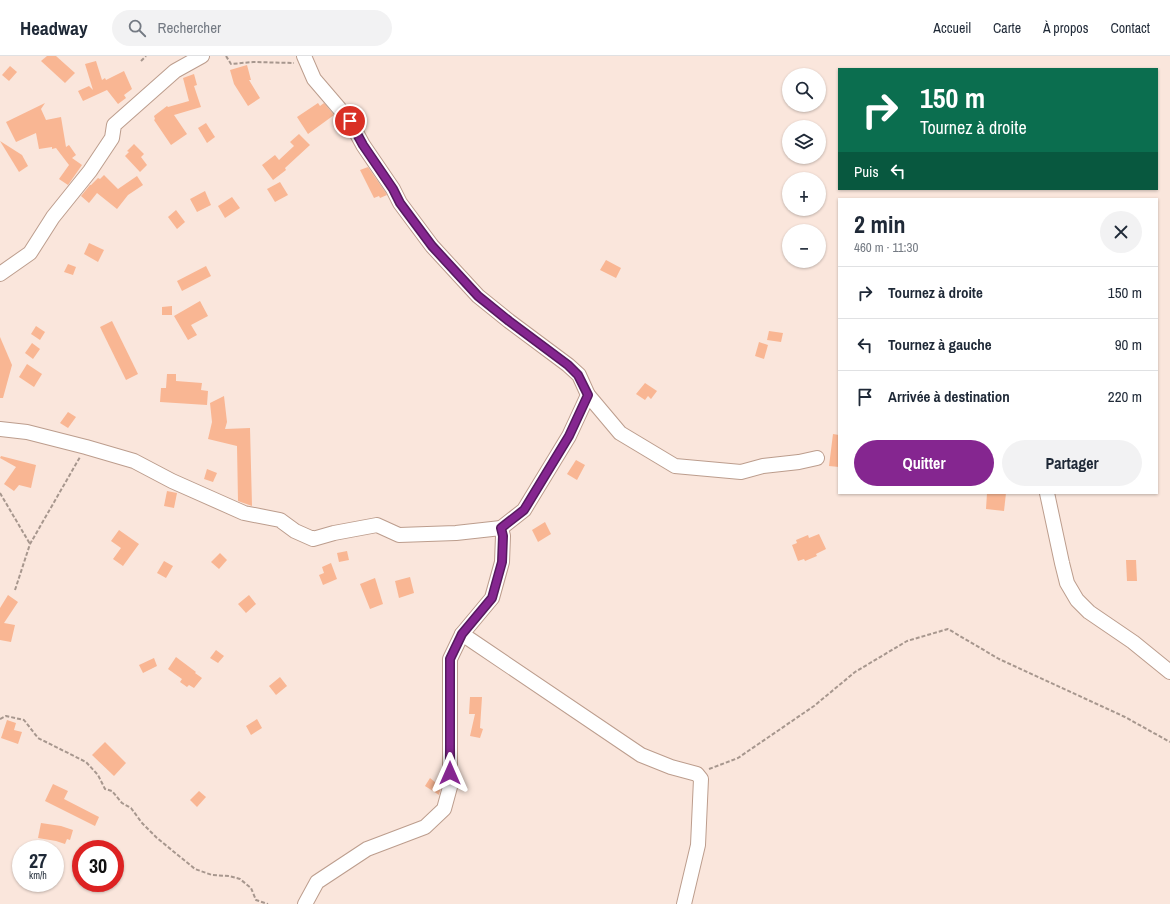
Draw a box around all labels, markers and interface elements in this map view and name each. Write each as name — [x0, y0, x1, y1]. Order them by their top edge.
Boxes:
search box — [112, 10, 392, 46]
text: Headway — [20, 15, 88, 41]
icon: search — [126, 17, 148, 39]
text: Rechercher — [158, 17, 221, 38]
text: Accueil — [933, 19, 971, 37]
text: Carte — [993, 19, 1021, 37]
text: À propos — [1043, 19, 1088, 37]
text: Contact — [1110, 19, 1150, 37]
map controls — [782, 68, 826, 268]
button: search — [782, 68, 826, 112]
text: 150 m — [920, 79, 985, 117]
icon: right — [854, 84, 906, 136]
pin — [333, 104, 367, 138]
icon: arrive — [339, 110, 361, 132]
text: Tournez à droite — [920, 115, 1027, 140]
button: layers — [782, 120, 826, 164]
icon: left — [887, 160, 909, 182]
text: Puis — [854, 161, 879, 182]
button: + — [782, 172, 826, 216]
text: 2 min — [854, 208, 905, 240]
button: close — [1100, 211, 1142, 253]
button: − — [782, 224, 826, 268]
text: 460 m · 11:30 — [854, 239, 918, 256]
icon: right — [854, 282, 876, 304]
text: Tournez à droite — [888, 282, 983, 303]
text: 150 m — [1108, 282, 1142, 303]
icon: left — [854, 334, 876, 356]
text: Tournez à gauche — [888, 334, 992, 355]
text: 90 m — [1115, 334, 1142, 355]
icon: arrive — [854, 386, 876, 408]
text: Arrivée à destination — [888, 386, 1010, 407]
text: 220 m — [1108, 386, 1142, 407]
button: Quitter — [854, 440, 994, 486]
button: Partager — [1002, 440, 1142, 486]
position arrow — [429, 752, 471, 794]
speed limit sign: 30 — [72, 840, 124, 892]
text: 27 — [29, 847, 47, 874]
text: km/h — [29, 869, 47, 882]

